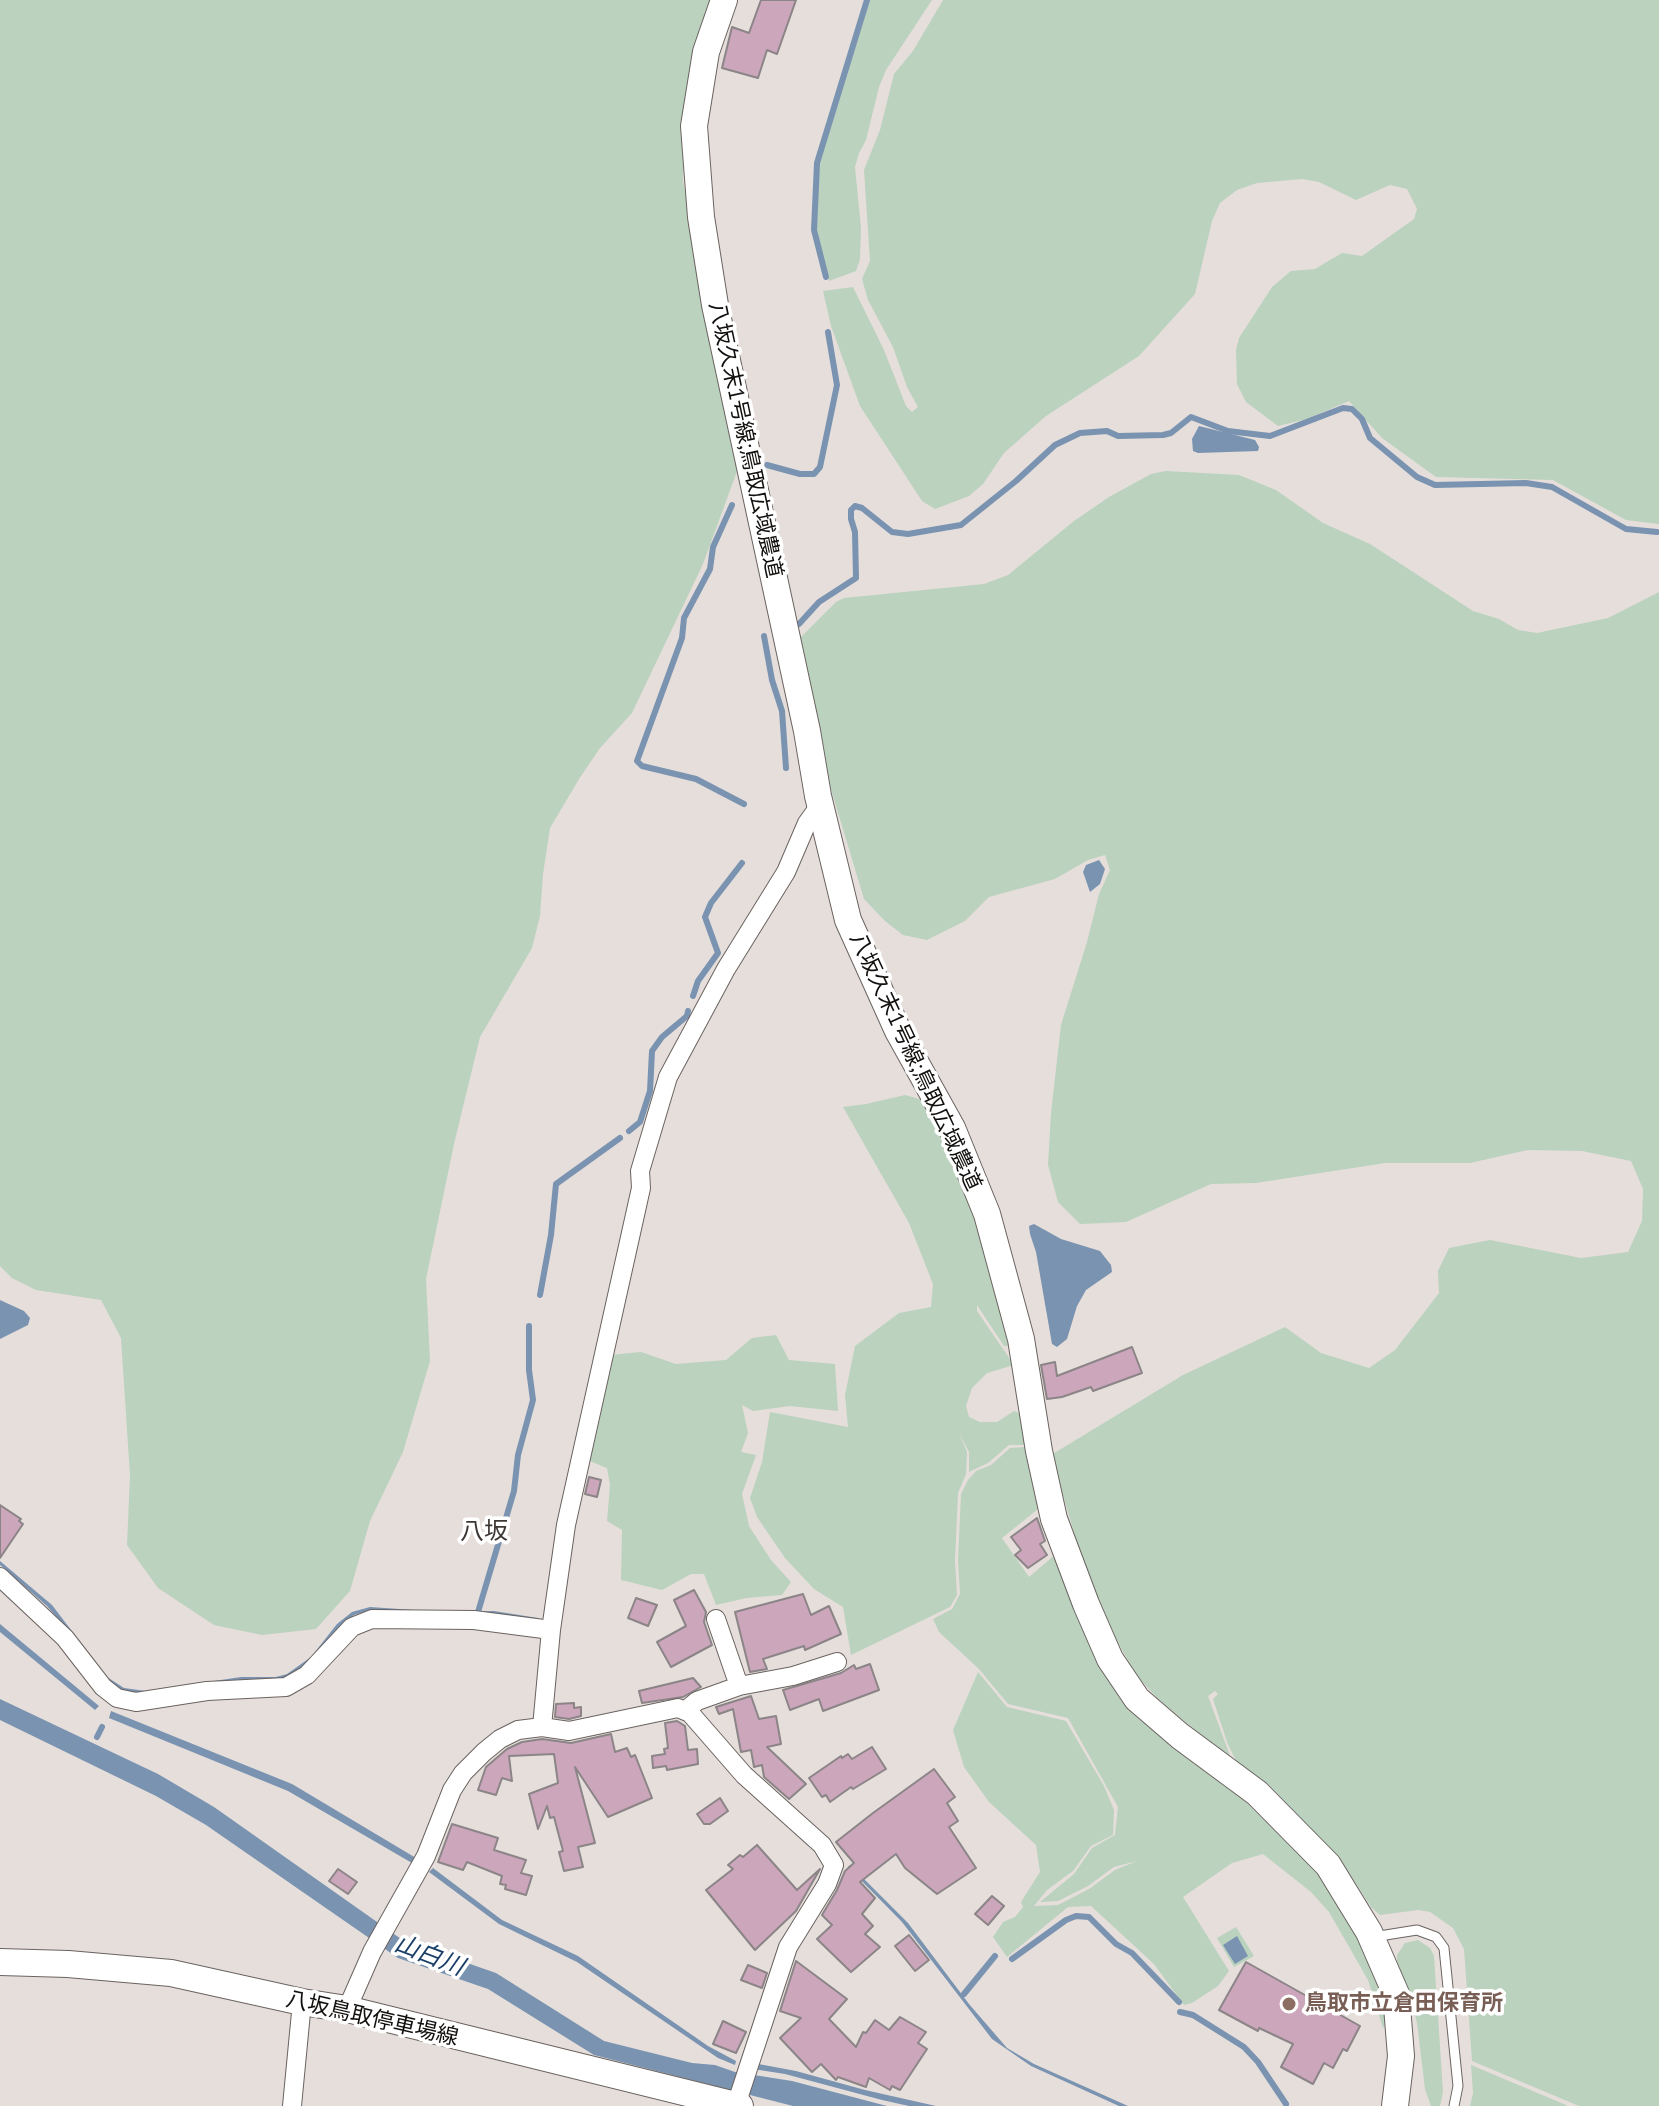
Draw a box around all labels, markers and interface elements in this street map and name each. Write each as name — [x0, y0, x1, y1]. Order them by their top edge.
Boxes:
street label: 八坂久末1号線;鳥取広域農道 — [703, 300, 787, 580]
street label: 八坂久末1号線;鳥取広域農道 — [844, 929, 986, 1195]
district label: 八坂 — [460, 1518, 508, 1546]
water label: 山白川 — [390, 1930, 468, 1982]
street label: 八坂鳥取停車場線 — [283, 1986, 461, 2052]
place label: 鳥取市立倉田保育所 — [1305, 1991, 1503, 2017]
marker: 鳥取市立倉田保育所 — [1280, 1995, 1298, 2013]

